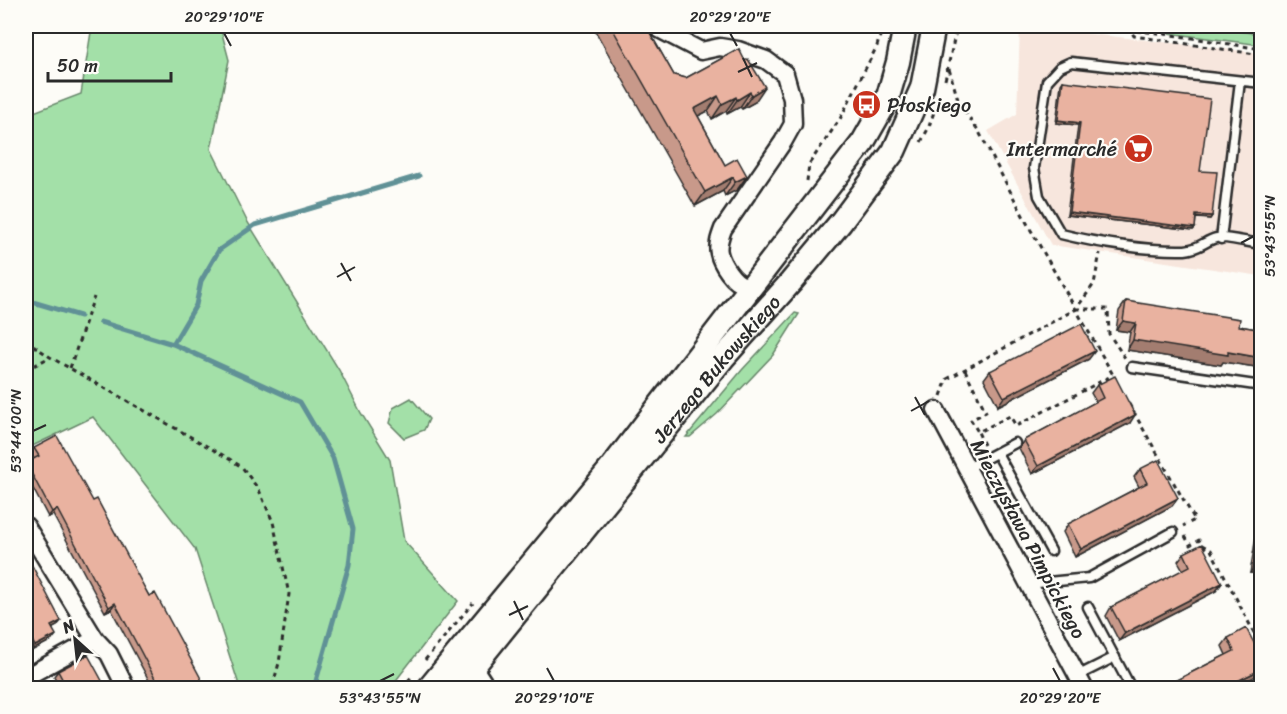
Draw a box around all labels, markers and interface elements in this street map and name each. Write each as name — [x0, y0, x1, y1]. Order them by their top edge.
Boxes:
text: 20°29'10"E — [185, 4, 265, 30]
text: 20°29'20"E — [690, 4, 772, 30]
scale bar — [48, 45, 171, 83]
text: 50 m — [57, 50, 98, 82]
place label: Płoskiego — [887, 88, 971, 123]
bus stop icon: Płoskiego — [850, 89, 882, 121]
place label: Intermarché — [1006, 132, 1117, 167]
supermarket icon: Intermarché — [1122, 133, 1154, 165]
text: 53°43'55"N — [1257, 194, 1283, 277]
street label: Jerzego Bukowskiego — [642, 286, 790, 452]
text: 53°44'00"N — [3, 389, 29, 473]
street label: Mieczysława Pimpickiego — [960, 433, 1096, 645]
north arrow — [45, 609, 105, 669]
text: N — [56, 610, 81, 642]
text: 53°43'55"N — [339, 685, 422, 711]
text: 20°29'10"E — [515, 685, 595, 711]
text: 20°29'20"E — [1020, 685, 1102, 711]

